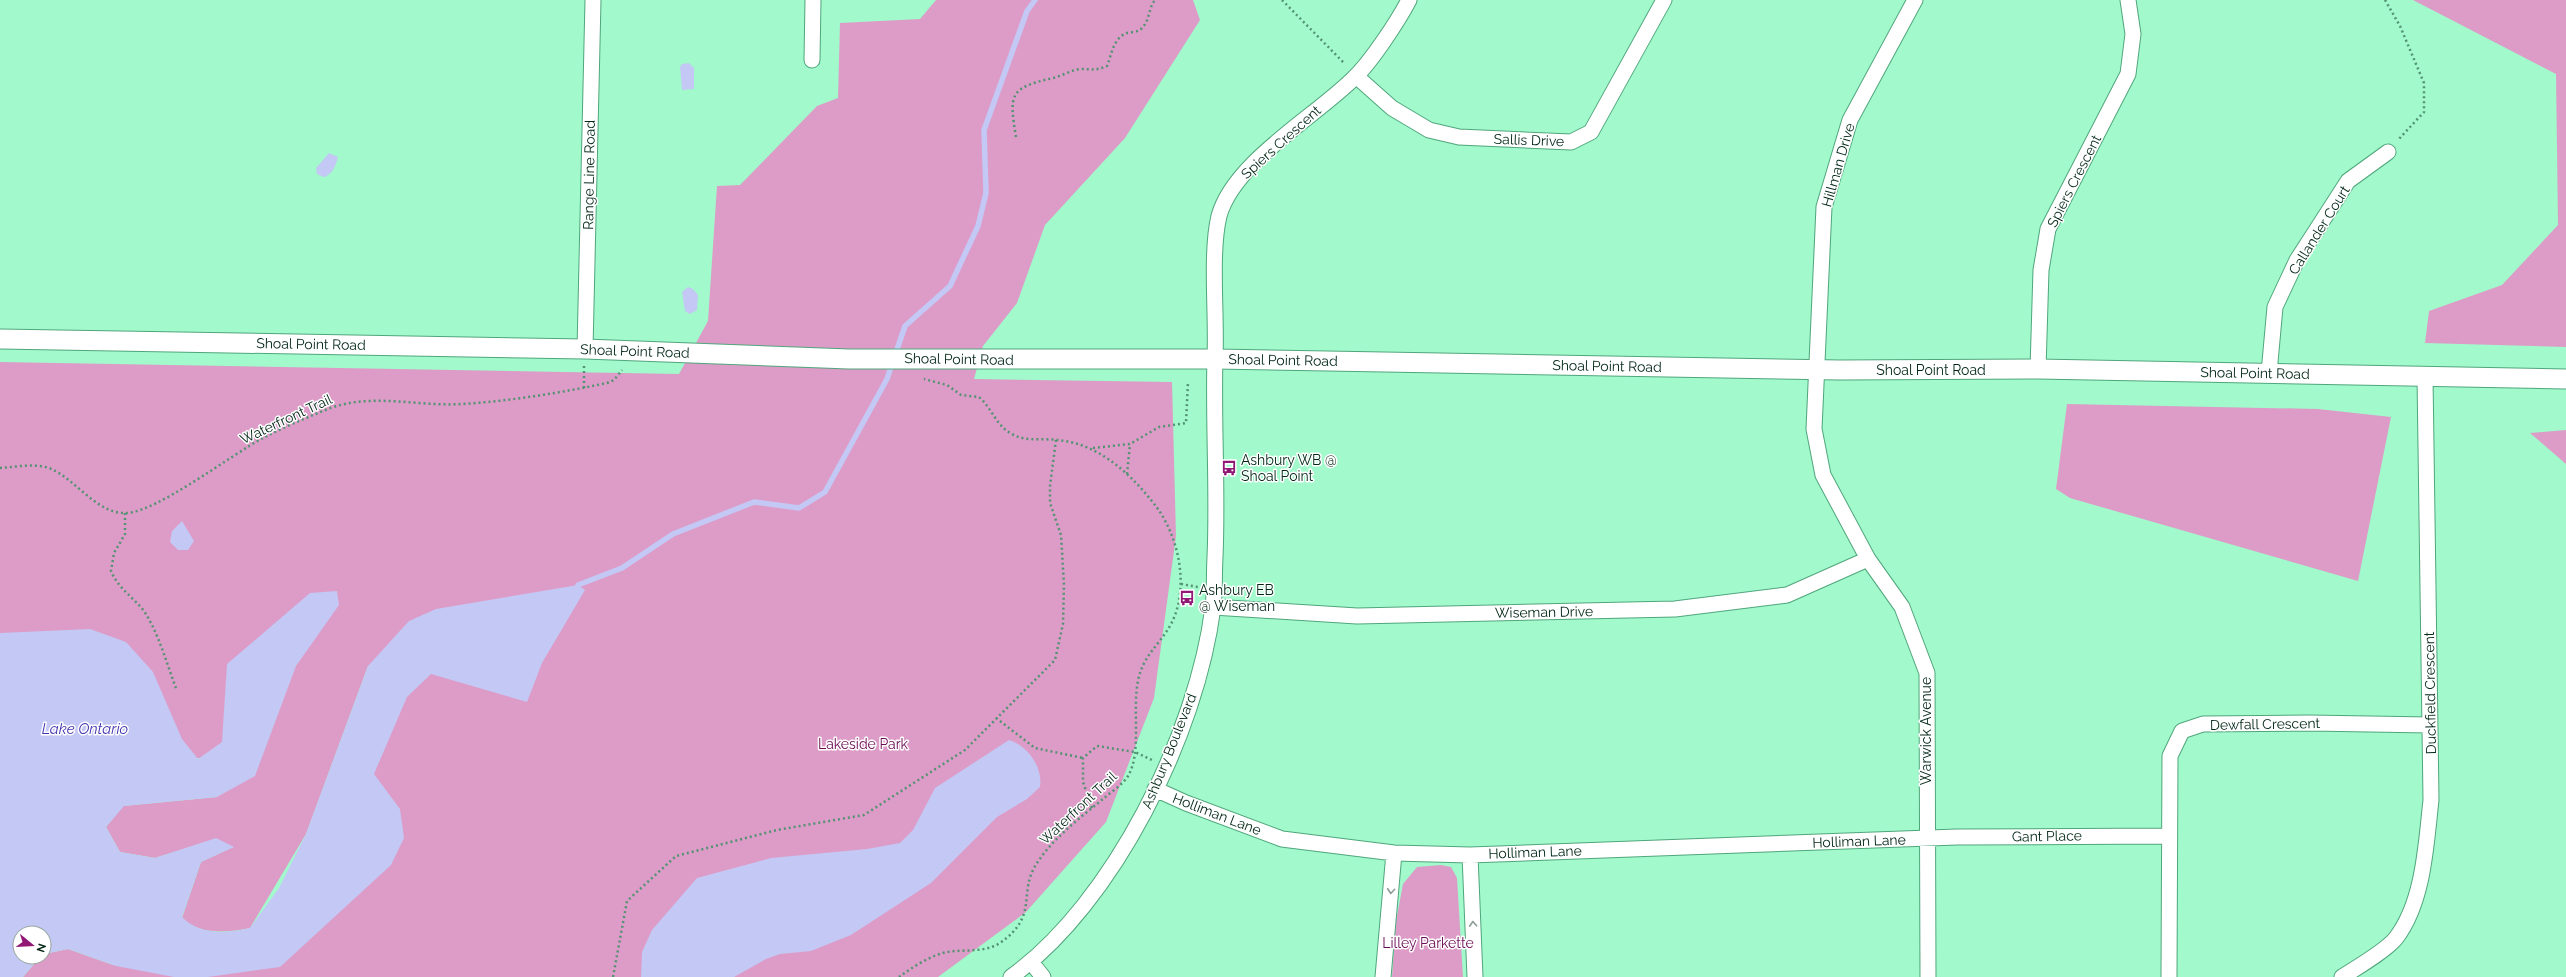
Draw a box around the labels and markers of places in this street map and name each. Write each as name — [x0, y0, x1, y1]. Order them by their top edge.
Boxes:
place label: Ashbury WB @ Shoal Point — [1241, 452, 1337, 484]
bus stop icon: Ashbury WB @ Shoal Point — [1220, 459, 1238, 477]
place label: Ashbury EB @ Wiseman — [1199, 582, 1275, 614]
bus stop icon: Ashbury EB @ Wiseman — [1178, 589, 1196, 607]

